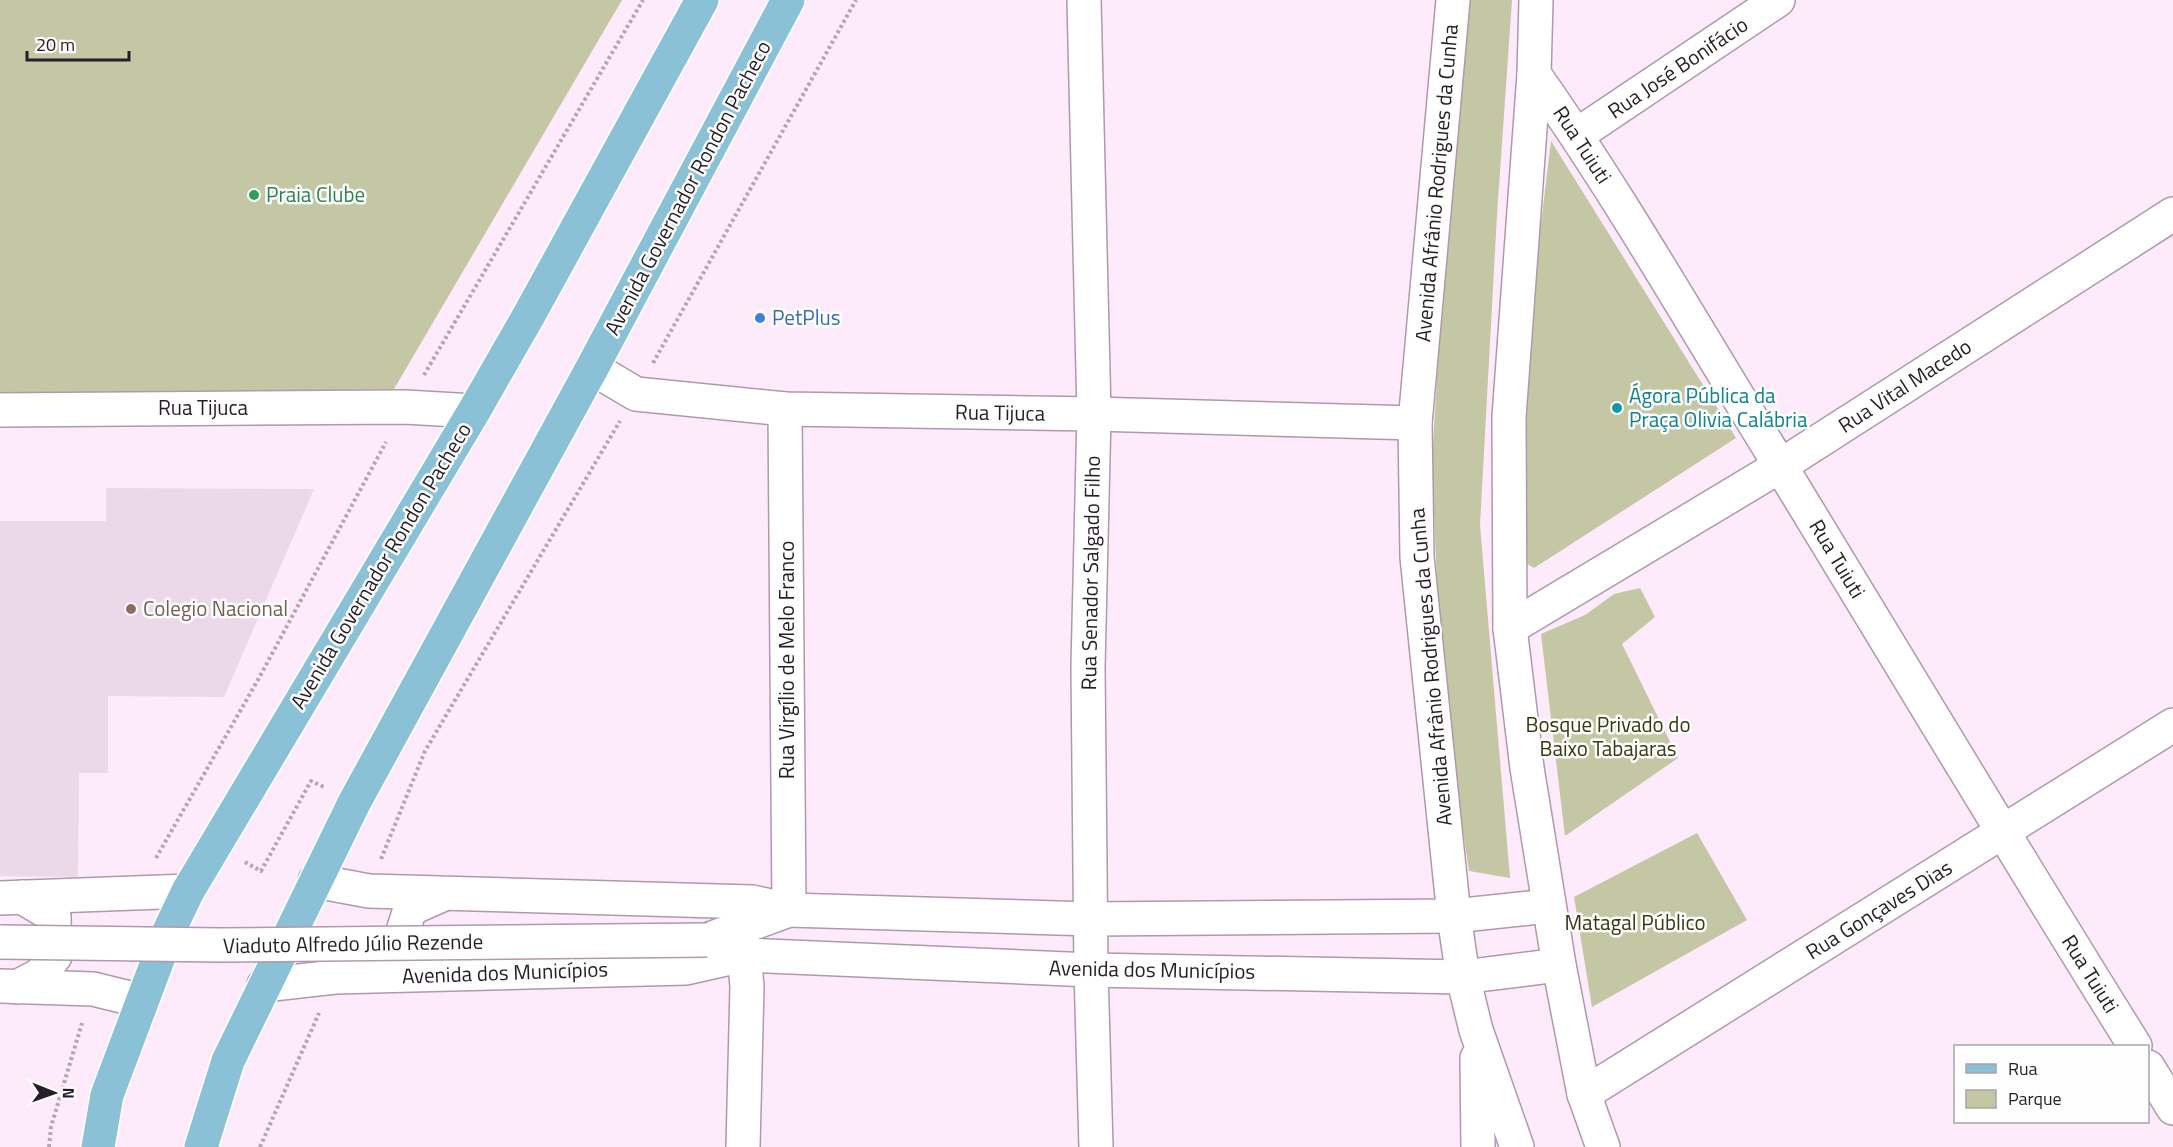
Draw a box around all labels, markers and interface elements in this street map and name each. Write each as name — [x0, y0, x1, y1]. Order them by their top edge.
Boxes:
street label: Rua José Bonifácio — [1601, 8, 1754, 126]
street label: Avenida Afrânio Rodrigues da Cunha — [1406, 22, 1466, 343]
scale bar — [27, 24, 129, 62]
text: 20 m — [36, 31, 75, 58]
street label: Avenida Governador Rondon Pacheco — [596, 35, 779, 341]
street label: Rua Tuiuti — [1546, 99, 1620, 190]
place label: Praia Clube — [266, 178, 365, 210]
marker: Praia Clube — [247, 188, 261, 202]
place label: PetPlus — [772, 301, 841, 333]
marker: PetPlus — [753, 311, 767, 325]
street label: Rua Vital Macedo — [1831, 330, 1977, 440]
place label: Ágora Pública da Praça Olivia Calábria — [1629, 379, 1808, 435]
street label: Rua Tijuca — [158, 391, 249, 423]
street label: Rua Tijuca — [955, 395, 1046, 429]
marker: Ágora Pública da Praça Olivia Calábria — [1610, 401, 1624, 415]
street label: Avenida Governador Rondon Pacheco — [282, 416, 479, 715]
street label: Rua Senador Salgado Filho — [1072, 455, 1108, 691]
street label: Avenida Afrânio Rodrigues da Cunha — [1400, 506, 1460, 827]
street label: Rua Tuiuti — [1802, 513, 1874, 604]
street label: Rua Virgílio de Melo Franco — [770, 541, 802, 779]
place label: Colegio Nacional — [143, 592, 288, 624]
marker: Colegio Nacional — [124, 602, 138, 616]
park label: Bosque Privado do Baixo Tabajaras — [1526, 708, 1691, 764]
street label: Rua Gonçaves Dias — [1799, 851, 1958, 967]
park label: Matagal Público — [1564, 906, 1706, 938]
street label: Viaduto Alfredo Júlio Rezende — [223, 925, 483, 961]
street label: Rua Tuiuti — [2054, 928, 2128, 1019]
street label: Avenida dos Municípios — [1049, 951, 1255, 987]
street label: Avenida dos Municípios — [401, 952, 609, 992]
legend — [1954, 1045, 2149, 1123]
text: Rua — [2008, 1055, 2038, 1082]
north arrow — [24, 1063, 84, 1123]
text: Parque — [2008, 1085, 2062, 1112]
text: N — [57, 1088, 81, 1099]

